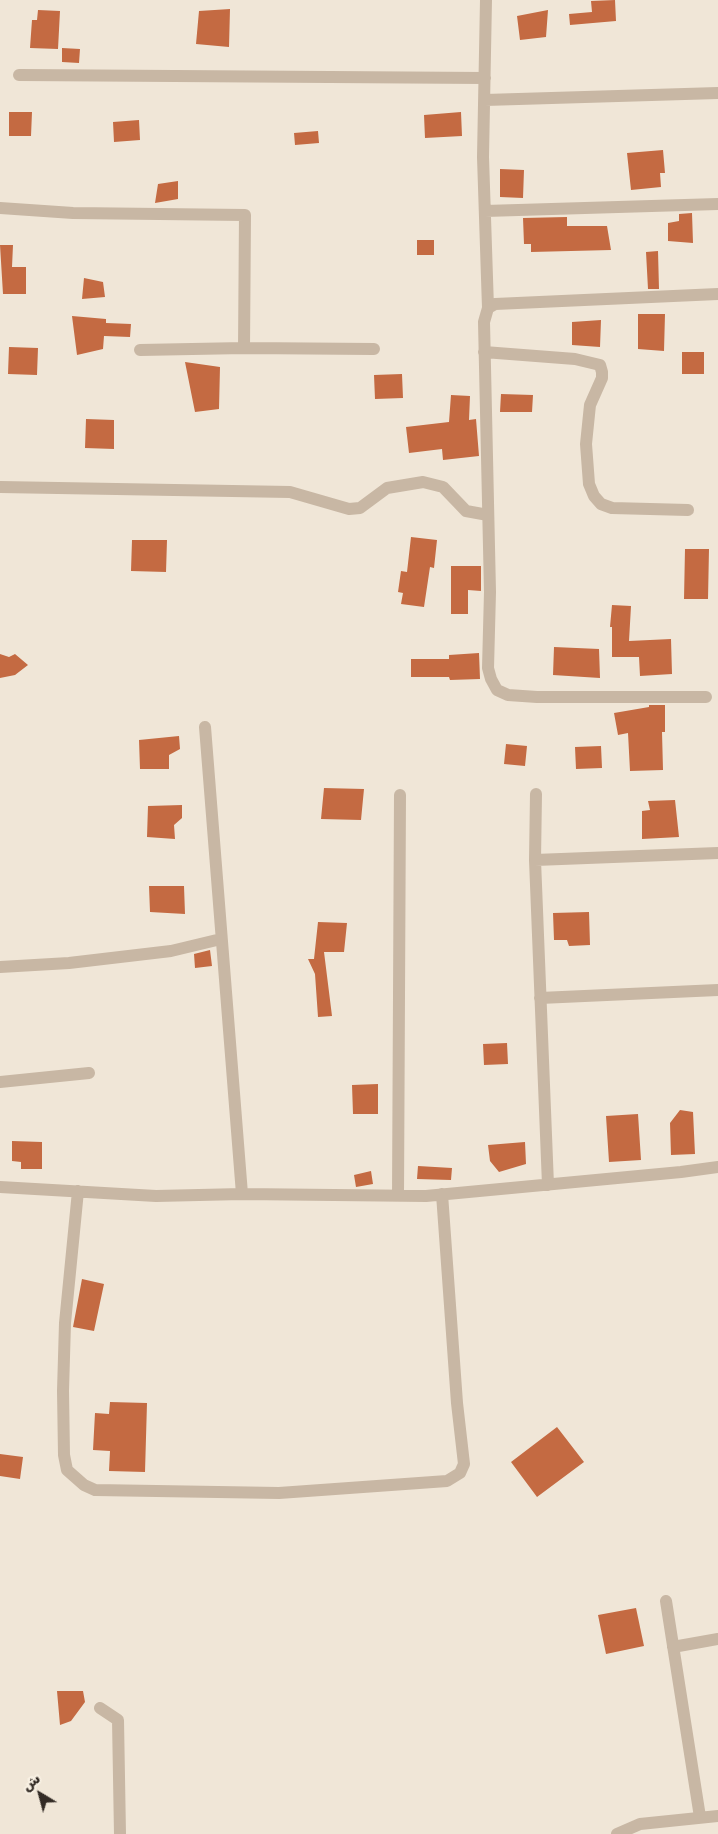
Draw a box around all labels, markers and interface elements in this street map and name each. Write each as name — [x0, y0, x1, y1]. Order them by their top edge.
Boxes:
north arrow — [15, 1769, 65, 1819]
text: ش — [18, 1770, 43, 1794]

